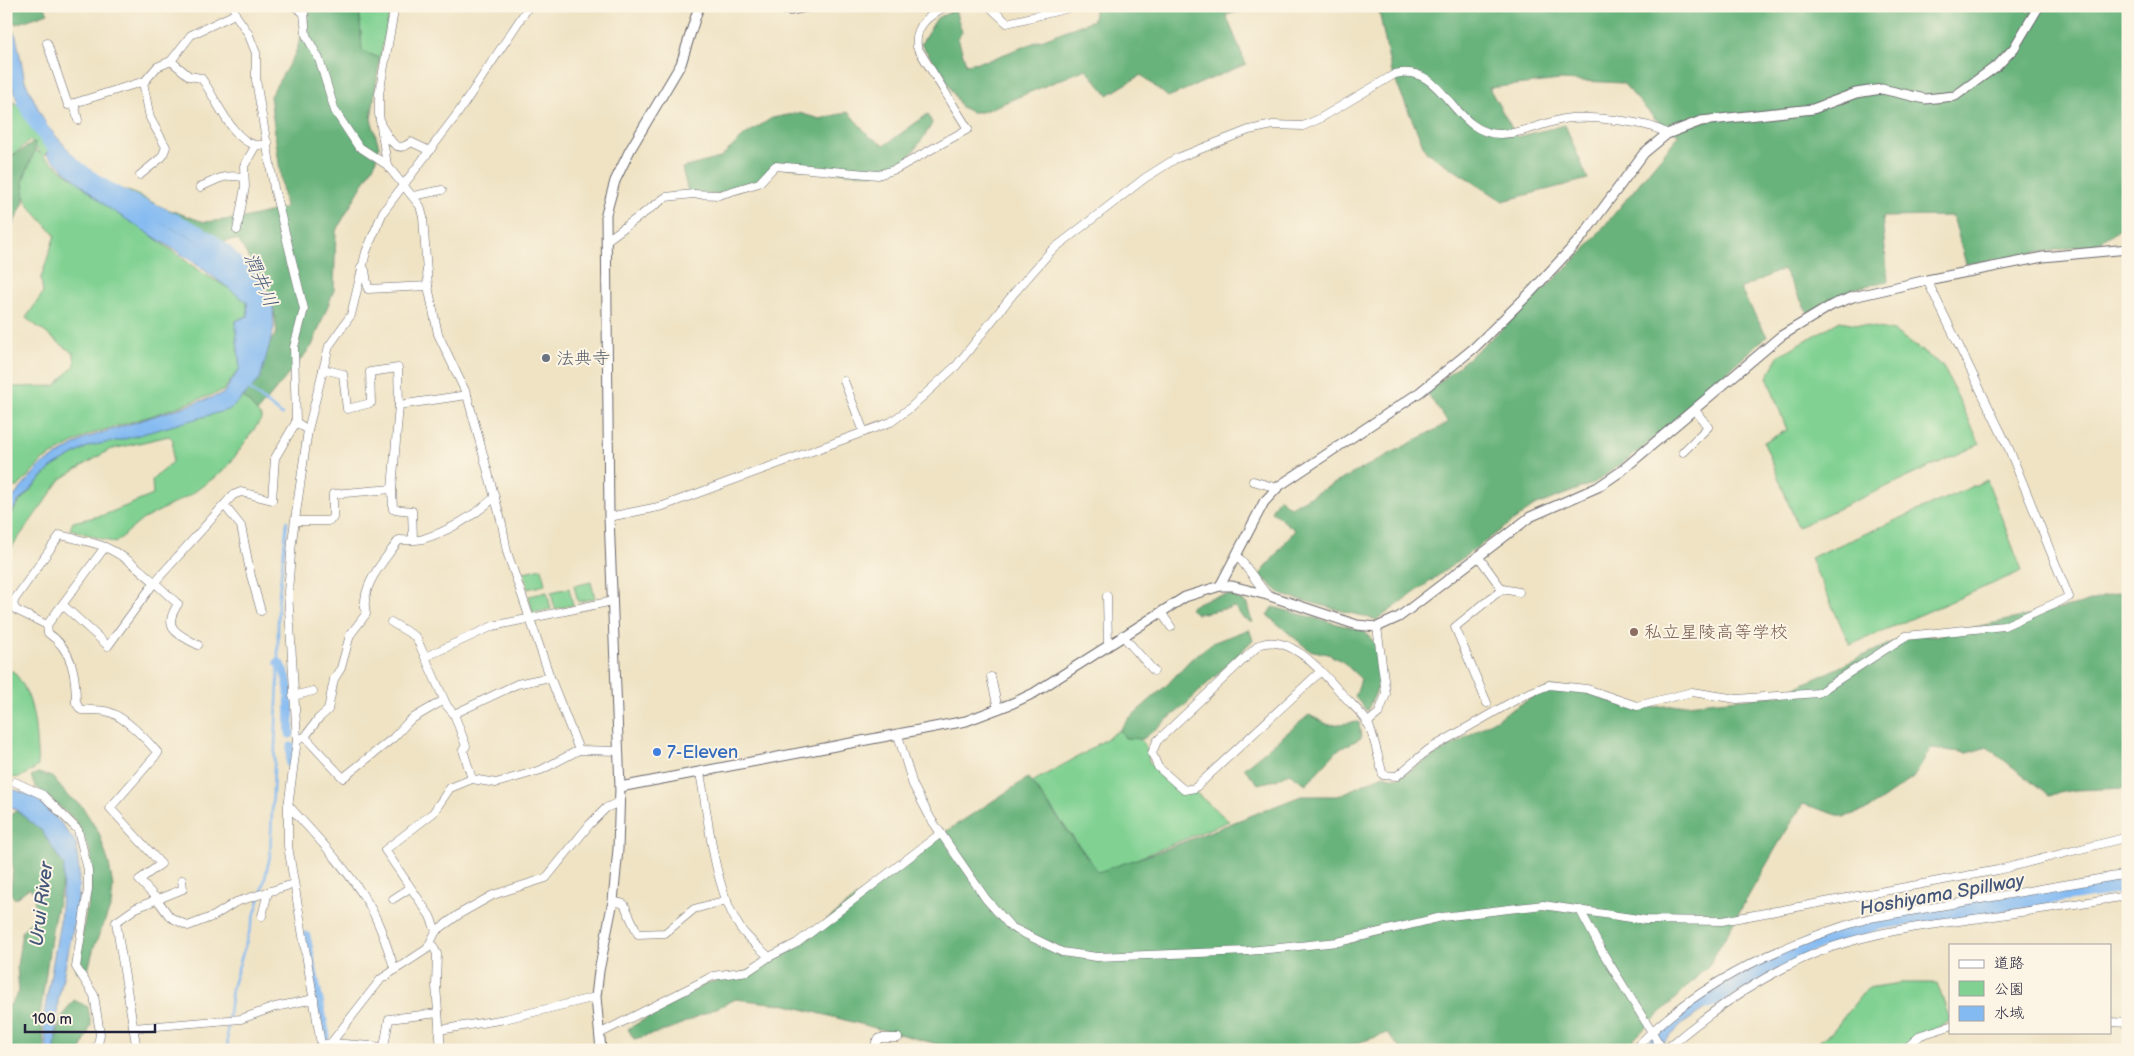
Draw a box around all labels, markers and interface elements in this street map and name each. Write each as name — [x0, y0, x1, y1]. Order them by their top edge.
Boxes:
water label: 潤井川 — [238, 249, 282, 311]
place label: 法典寺 — [556, 348, 610, 369]
marker: 法典寺 — [540, 352, 552, 364]
place label: 私立星陵高等学校 — [1644, 622, 1788, 643]
marker: 私立星陵高等学校 — [1628, 626, 1640, 638]
place label: 7-Eleven — [667, 742, 738, 763]
marker: 7-Eleven — [651, 746, 663, 758]
water label: Urui River — [25, 859, 59, 947]
water label: Hoshiyama Spillway — [1858, 869, 2027, 921]
legend — [1949, 944, 2112, 1034]
text: 道路 — [1994, 954, 2024, 973]
text: 公園 — [1994, 980, 2024, 999]
scale bar — [25, 1001, 155, 1033]
text: 水域 — [1994, 1004, 2024, 1023]
text: 100 m — [32, 1010, 72, 1029]

